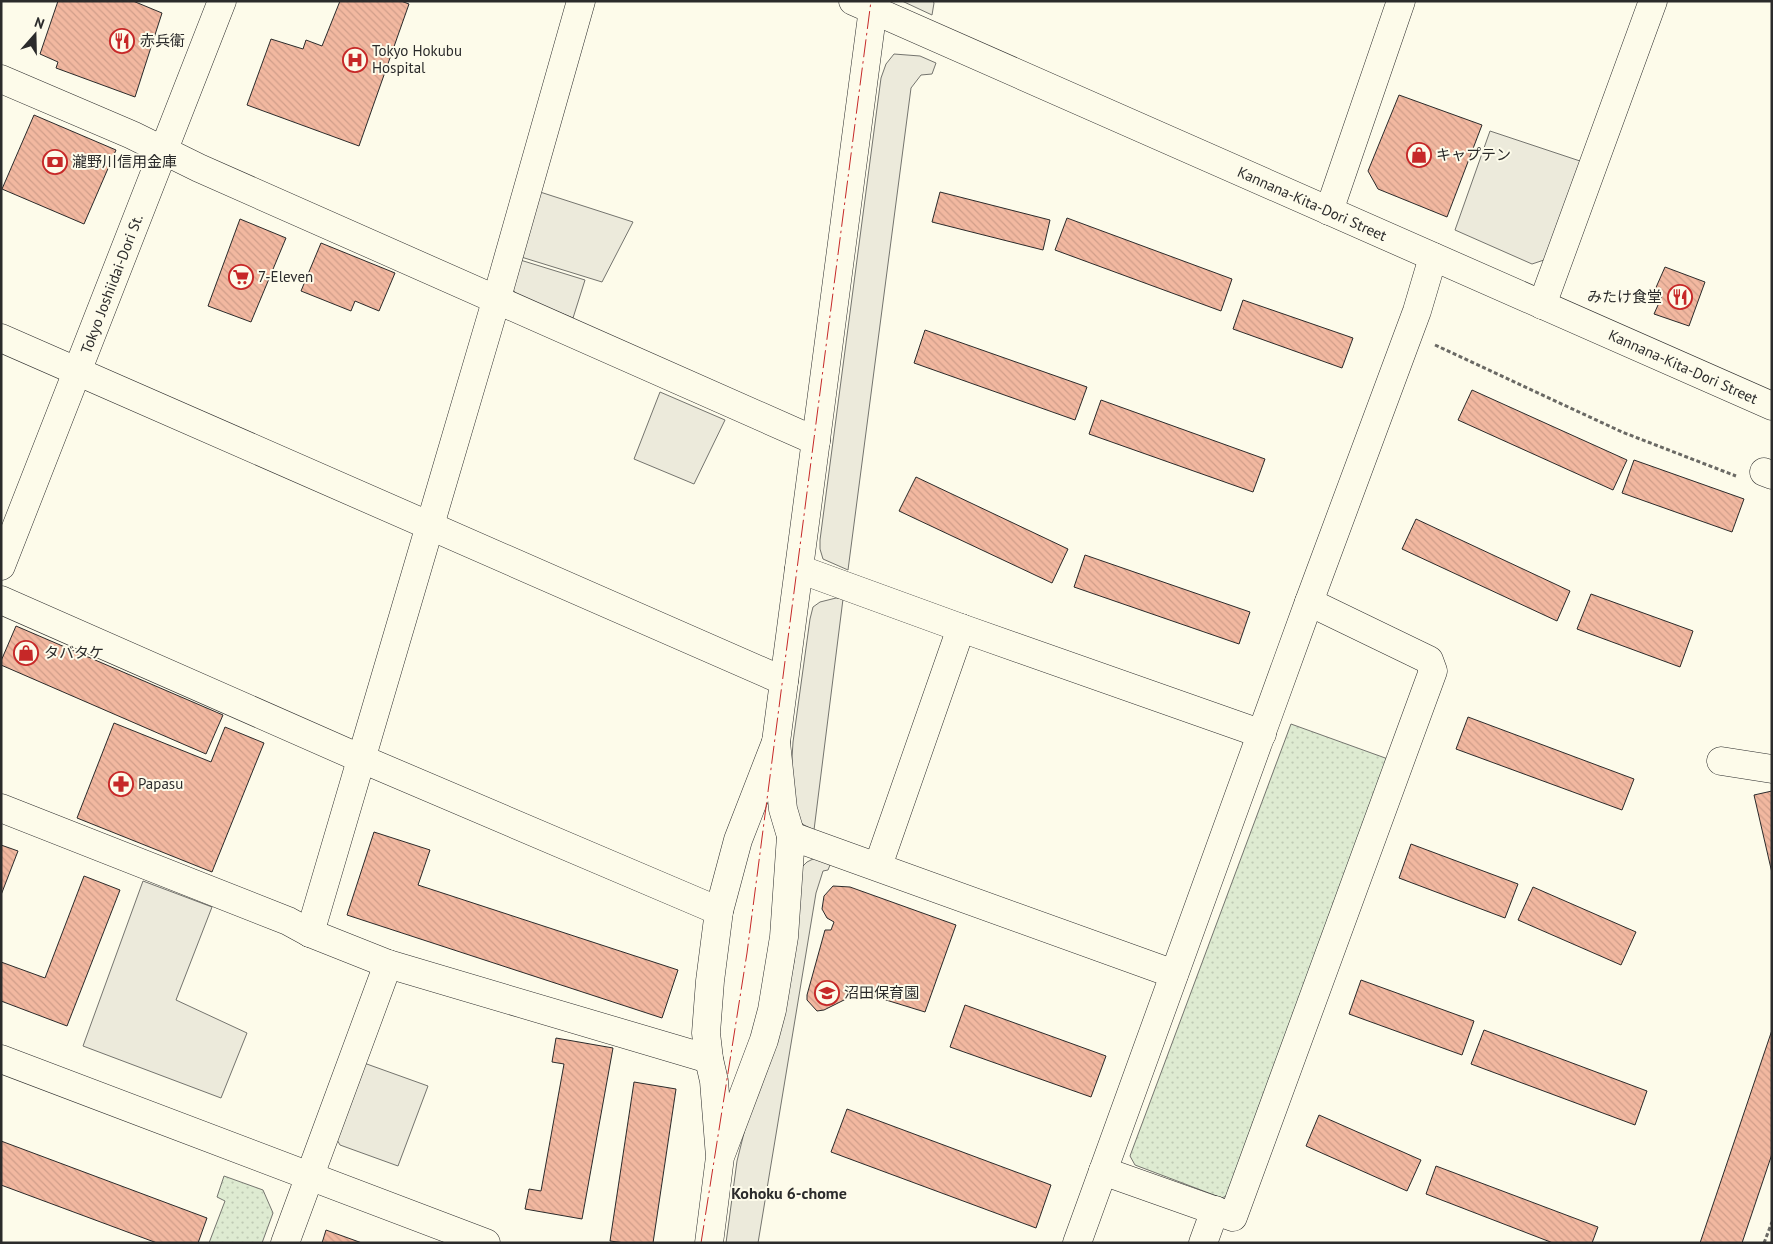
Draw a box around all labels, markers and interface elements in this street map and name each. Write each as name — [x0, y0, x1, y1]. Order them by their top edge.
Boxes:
north arrow — [10, 10, 60, 60]
text: N — [32, 13, 47, 33]
restaurant icon: 赤兵衛 — [109, 28, 135, 54]
place label: 赤兵衛 — [140, 31, 185, 50]
place label: Tokyo Hokubu Hospital — [372, 41, 462, 77]
hospital icon: Tokyo Hokubu Hospital — [342, 47, 368, 73]
shop icon: キャプテン — [1406, 142, 1432, 168]
place label: キャプテン — [1436, 145, 1511, 164]
bank icon: 瀧野川信用金庫 — [42, 149, 68, 175]
place label: 瀧野川信用金庫 — [72, 152, 177, 171]
street label: Kannana-Kita-Dori Street — [1235, 162, 1390, 245]
street label: Tokyo Joshiidai-Dori St. — [76, 211, 147, 356]
supermarket icon: 7-Eleven — [228, 264, 254, 290]
place label: 7-Eleven — [258, 267, 313, 286]
restaurant icon: みたけ食堂 — [1667, 284, 1693, 310]
place label: みたけ食堂 — [1587, 287, 1662, 306]
street label: Kannana-Kita-Dori Street — [1606, 325, 1761, 408]
shop icon: タバタケ — [13, 640, 39, 666]
place label: タバタケ — [44, 643, 104, 662]
pharmacy icon: Papasu — [108, 771, 134, 797]
place label: Papasu — [138, 774, 183, 793]
school or university icon: 沼田保育園 — [814, 980, 840, 1006]
place label: 沼田保育園 — [844, 983, 919, 1002]
district label: Kohoku 6-chome — [731, 1183, 847, 1203]

